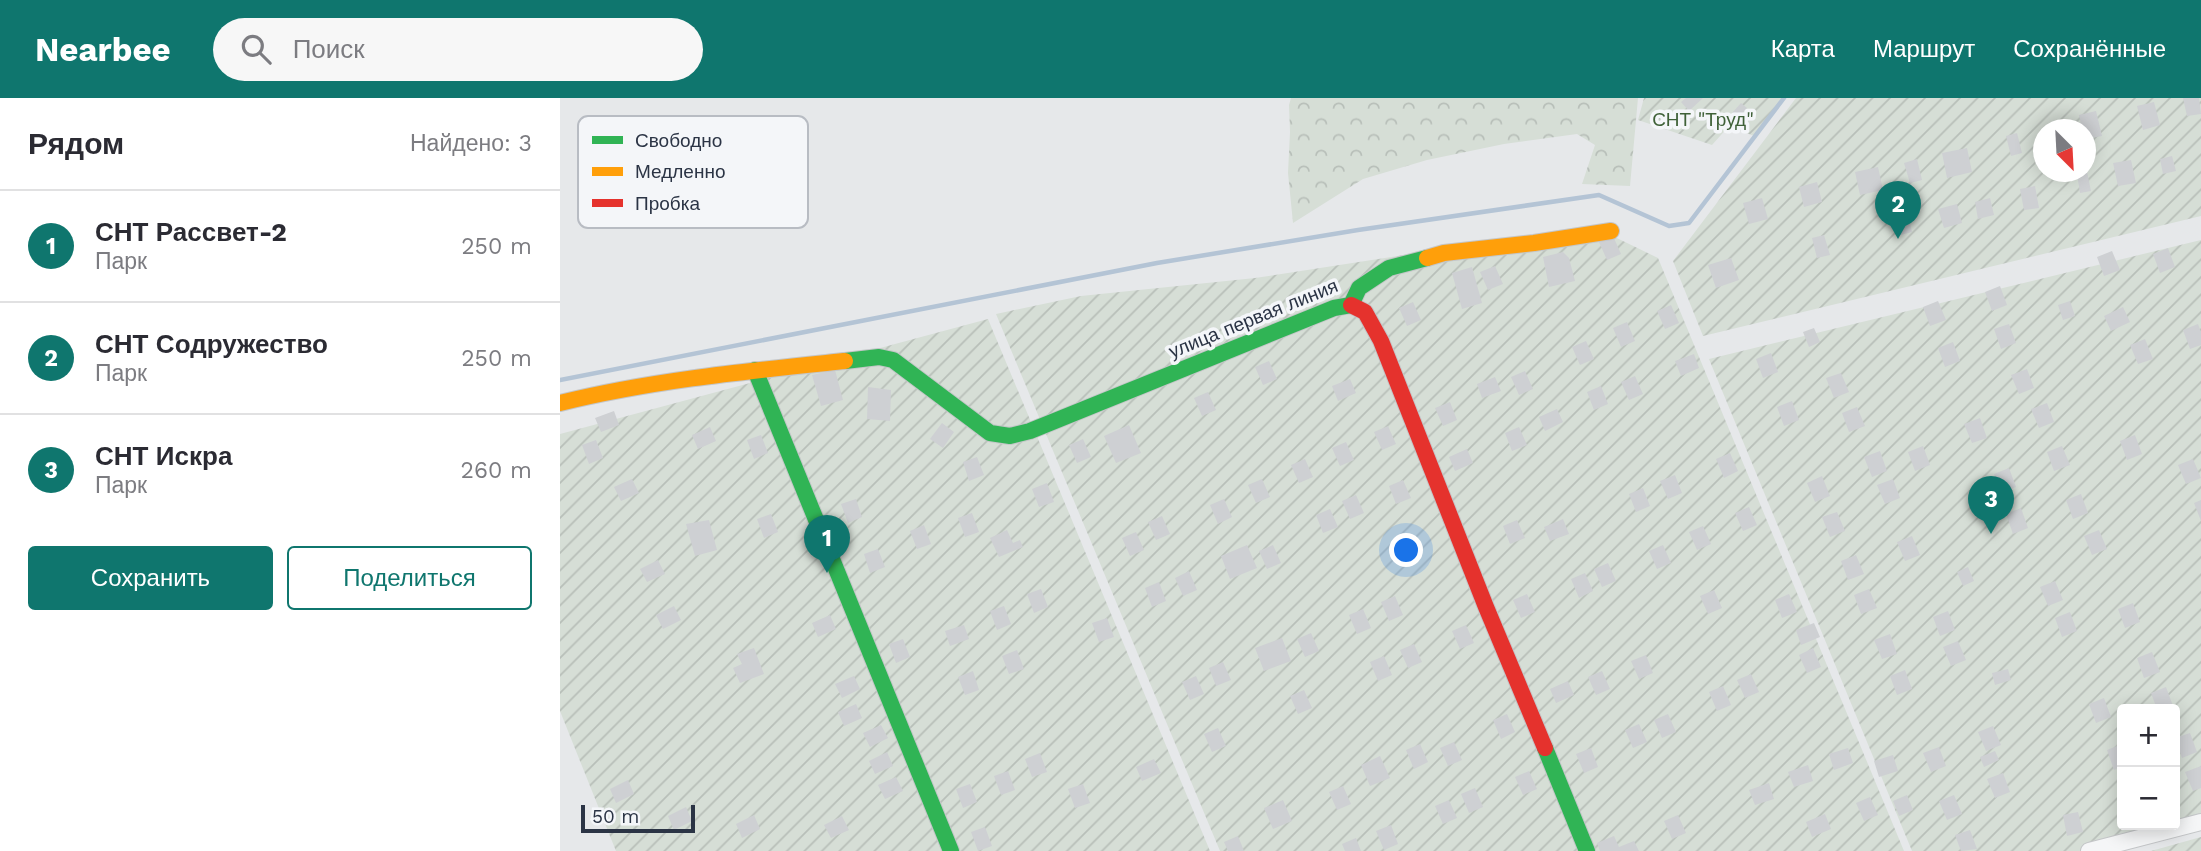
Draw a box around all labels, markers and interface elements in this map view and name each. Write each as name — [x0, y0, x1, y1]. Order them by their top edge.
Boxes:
search box — [213, 18, 703, 81]
text: Nearbee — [35, 30, 171, 69]
icon: search — [237, 30, 275, 68]
text: Поиск — [293, 34, 365, 64]
text: Карта — [1771, 35, 1835, 63]
text: Маршрут — [1873, 35, 1975, 63]
text: Сохранённые — [2013, 35, 2166, 63]
park label: СНТ "Труд" — [1652, 108, 1754, 131]
legend — [578, 116, 808, 228]
north arrow — [2033, 119, 2096, 182]
text: Рядом — [28, 126, 124, 161]
text: Свободно — [635, 129, 722, 152]
text: Найдено: 3 — [410, 130, 532, 157]
text: Медленно — [635, 160, 725, 183]
pin: 2 — [1875, 181, 1921, 239]
text: Пробка — [635, 192, 700, 215]
text: СНТ Рассвет-2 — [95, 217, 287, 247]
text: 1 — [46, 233, 56, 260]
text: 250 m — [461, 233, 532, 260]
text: Парк — [95, 248, 147, 275]
street label: улица первая линия — [1165, 274, 1341, 363]
text: СНТ Содружество — [95, 329, 328, 359]
text: 2 — [44, 345, 58, 372]
text: 250 m — [461, 345, 532, 372]
text: Парк — [95, 360, 147, 387]
text: СНТ Искра — [95, 441, 232, 471]
text: 3 — [44, 457, 58, 484]
text: 260 m — [461, 457, 532, 484]
text: Парк — [95, 472, 147, 499]
pin: 3 — [1968, 476, 2014, 534]
pin: 1 — [804, 515, 850, 573]
your location — [1389, 533, 1423, 567]
button: Сохранить — [28, 546, 273, 610]
button: Поделиться — [287, 546, 532, 610]
map controls — [2117, 704, 2180, 830]
button: + — [2117, 704, 2180, 767]
button: − — [2117, 767, 2180, 830]
scale bar — [581, 802, 695, 834]
text: 50 m — [592, 805, 639, 828]

